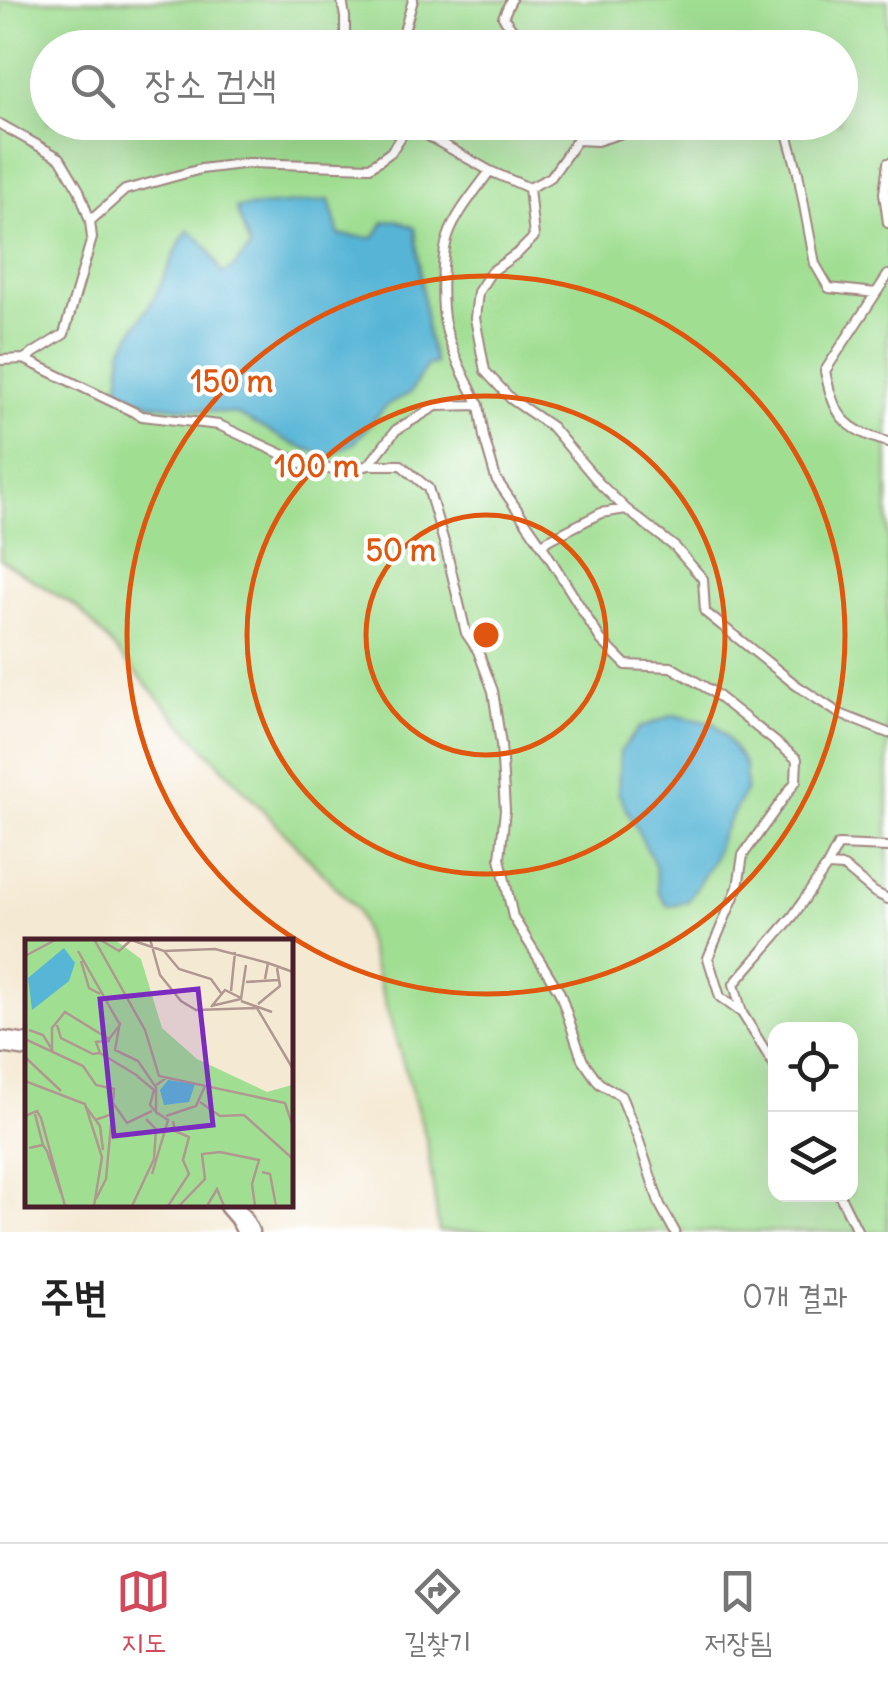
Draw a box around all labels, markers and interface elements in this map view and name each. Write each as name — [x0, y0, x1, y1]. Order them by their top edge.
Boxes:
search box — [30, 30, 858, 140]
icon: search — [65, 58, 120, 113]
text: 장소 검색 — [145, 60, 276, 107]
text: 150 m — [191, 362, 273, 400]
text: 100 m — [275, 447, 359, 485]
text: 50 m — [366, 531, 436, 569]
centre of rings — [468, 617, 504, 653]
inset map — [25, 939, 292, 1207]
map controls — [768, 1022, 858, 1202]
button: locate — [768, 1022, 858, 1112]
button: layers — [768, 1112, 858, 1202]
text: 주변 — [40, 1270, 108, 1322]
text: 0개 결과 — [742, 1276, 848, 1317]
tab: 지도 — [116, 1564, 171, 1662]
tab: 길찾기 — [404, 1564, 471, 1662]
tab: 저장됨 — [704, 1564, 772, 1662]

